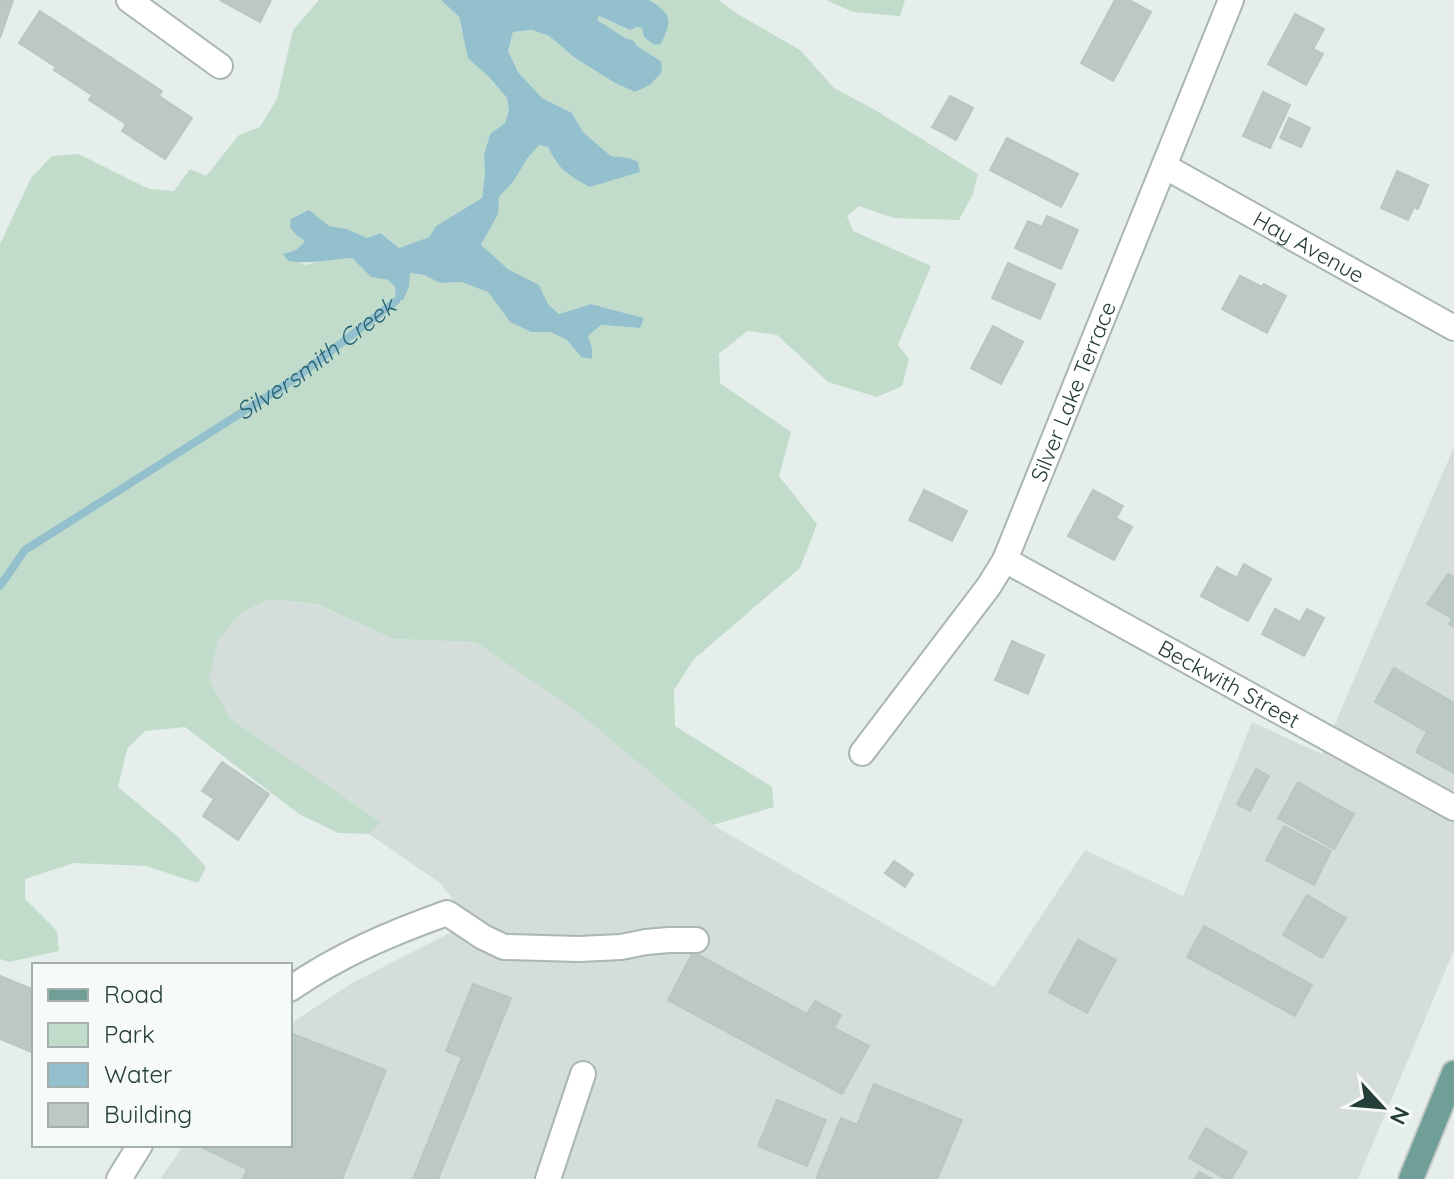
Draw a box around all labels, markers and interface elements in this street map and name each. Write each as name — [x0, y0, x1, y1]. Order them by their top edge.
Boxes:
street label: Hay Avenue — [1248, 205, 1369, 289]
water label: Silversmith Creek — [230, 289, 403, 426]
street label: Silver Lake Terrace — [1024, 297, 1122, 486]
street label: Beckwith Street — [1153, 633, 1305, 734]
legend — [32, 963, 292, 1147]
text: Road — [104, 979, 164, 1009]
text: Park — [104, 1019, 155, 1049]
text: Water — [104, 1059, 172, 1089]
north arrow — [1342, 1067, 1422, 1147]
text: Building — [104, 1099, 192, 1129]
text: N — [1384, 1102, 1416, 1129]

